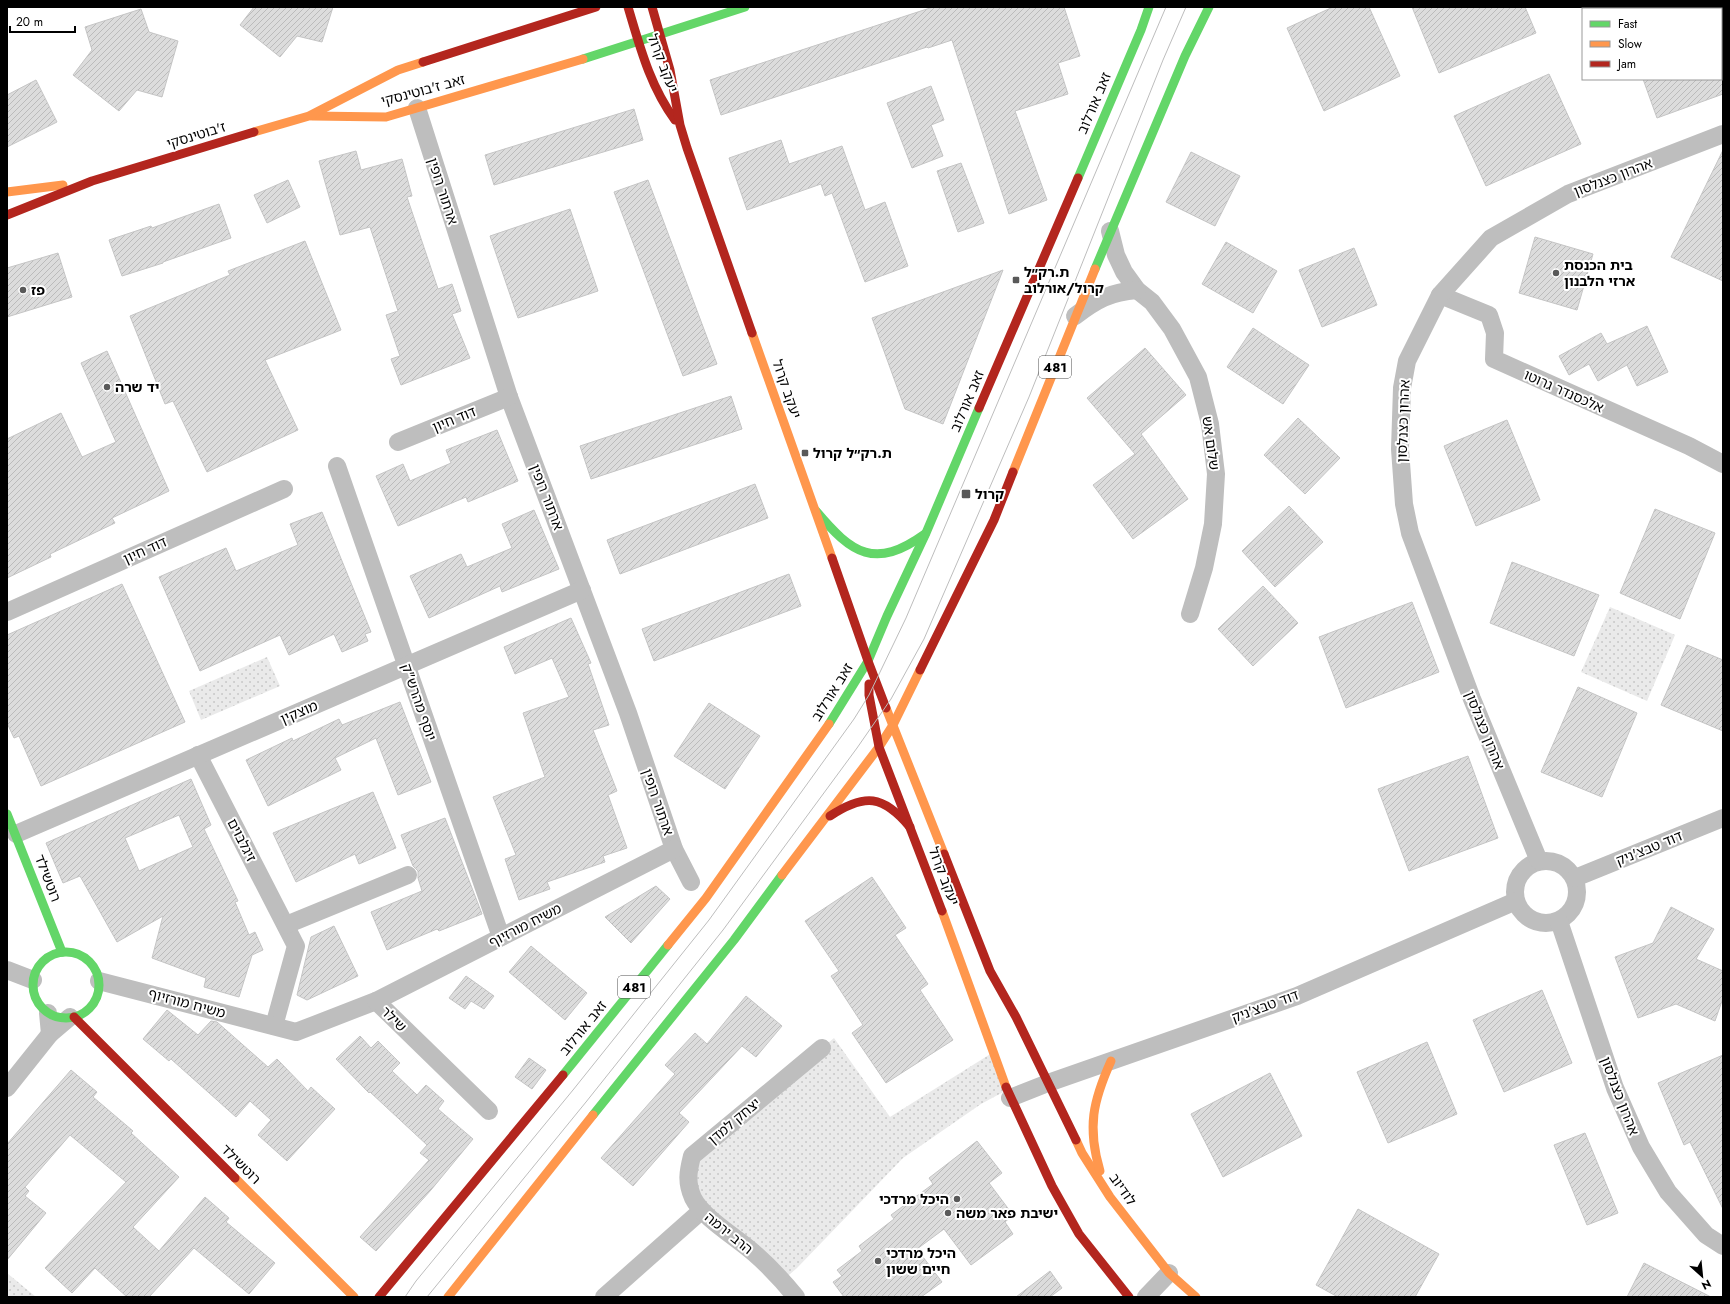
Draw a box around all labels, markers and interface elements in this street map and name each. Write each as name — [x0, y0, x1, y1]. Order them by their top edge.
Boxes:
scale bar — [10, 8, 75, 34]
legend — [1582, 8, 1722, 80]
text: 20 m — [16, 13, 43, 31]
text: Fast — [1618, 15, 1637, 33]
street label: יעקב קרול — [643, 31, 683, 95]
text: Slow — [1618, 35, 1643, 53]
text: Jam — [1616, 55, 1636, 73]
street label: זאב ז'בוטינסקי — [379, 69, 468, 111]
street label: זאב אורלוב — [1072, 69, 1116, 137]
street label: ז'בוטינסקי — [164, 116, 228, 153]
street label: אהרון כצנלסון — [1571, 153, 1656, 201]
street label: ארתור רופין — [423, 155, 463, 227]
place label: בית הכנסת ארזי הלבנון — [1564, 255, 1636, 291]
place label: ת.רק״ל קרול/אורלוב — [1024, 262, 1104, 298]
marker: בית הכנסת ארזי הלבנון — [1551, 268, 1561, 278]
marker: ת.רק״ל קרול/אורלוב — [1011, 275, 1021, 285]
place label: פז — [31, 280, 45, 300]
marker: פז — [18, 285, 28, 295]
road number: 481 — [1039, 356, 1071, 378]
street label: יעקב קרול — [768, 357, 806, 421]
street label: אלכסנדר גרוטו — [1521, 365, 1607, 418]
street label: זאב אורלוב — [945, 367, 989, 435]
place label: יד שרה — [115, 377, 159, 397]
street label: אהרון כצנלסון — [1392, 379, 1414, 463]
marker: יד שרה — [102, 382, 112, 392]
street label: דוד חיון — [429, 401, 479, 437]
street label: שלום אש — [1197, 415, 1225, 471]
place label: ת.רק״ל קרול — [813, 443, 892, 463]
marker: ת.רק״ל קרול — [800, 448, 810, 458]
street label: ארתור רופין — [525, 461, 569, 533]
place label: קרול — [975, 484, 1004, 504]
marker: קרול — [960, 488, 972, 500]
street label: דוד חיון — [120, 531, 170, 568]
street label: זאב אורלוב — [806, 659, 858, 725]
street label: יוסף מהרש"ק — [396, 661, 442, 743]
street label: אהרון כצנלסון — [1460, 688, 1510, 772]
street label: מוצקין — [277, 695, 321, 729]
street label: ארתור רופין — [637, 766, 679, 838]
street label: זיגלבוים — [223, 815, 262, 865]
street label: דוד טבצ'ניק — [1613, 825, 1686, 870]
street label: יעקב קרול — [924, 844, 964, 908]
street label: רוטשילד — [30, 851, 66, 905]
street label: משיח מורזיוף — [485, 898, 565, 952]
road number: 481 — [618, 976, 650, 998]
street label: משיח מורזיוף — [146, 983, 228, 1023]
street label: דוד טבצ'ניק — [1229, 984, 1302, 1027]
street label: זאב אורלוב — [555, 996, 612, 1060]
street label: שילר — [377, 1002, 411, 1036]
street label: אהרון כצנלסון — [1596, 1054, 1644, 1139]
street label: יצחק למדן — [703, 1093, 765, 1149]
street label: רוטשילד — [216, 1139, 266, 1189]
street label: לודיוב — [1105, 1169, 1141, 1209]
place label: היכל מרדכי — [879, 1189, 949, 1209]
marker: היכל מרדכי — [952, 1194, 962, 1204]
place label: ישיבת פאר משה — [956, 1203, 1058, 1223]
street label: הרב ירמה — [701, 1207, 757, 1259]
marker: ישיבת פאר משה — [943, 1208, 953, 1218]
place label: היכל מרדכי חיים ששון — [886, 1243, 956, 1279]
marker: היכל מרדכי חיים ששון — [873, 1256, 883, 1266]
north arrow — [1682, 1256, 1722, 1296]
text: N — [1699, 1276, 1714, 1294]

